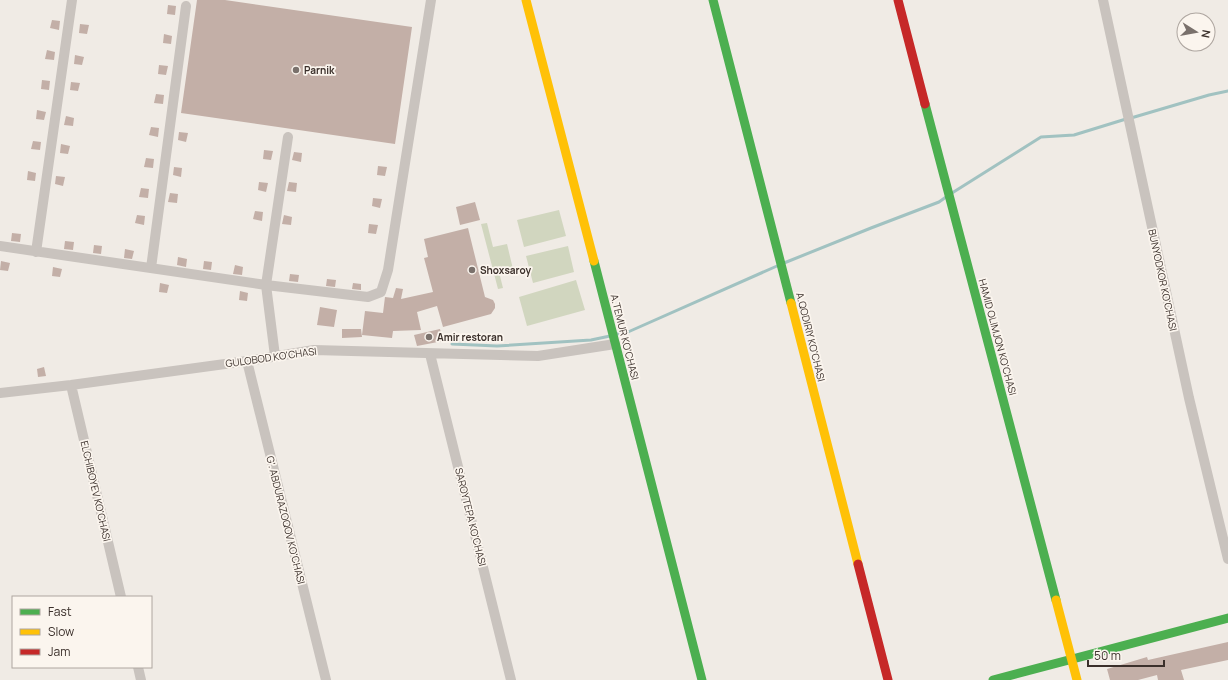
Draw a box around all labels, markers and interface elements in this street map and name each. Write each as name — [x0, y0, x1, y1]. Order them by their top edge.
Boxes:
north arrow — [1176, 12, 1216, 52]
text: N — [1198, 29, 1214, 39]
place label: Parnik — [304, 63, 335, 77]
marker: Parnik — [291, 65, 301, 75]
street label: BUNYODKOR KO'CHASI — [1145, 228, 1181, 332]
place label: Shoxsaroy — [480, 263, 531, 277]
marker: Shoxsaroy — [467, 265, 477, 275]
street label: HAMID OLIMJON KO'CHASI — [976, 277, 1020, 397]
street label: A.QODIRIY KO'CHASI — [793, 291, 829, 383]
street label: A.TEMUR KO'CHASI — [608, 293, 642, 381]
place label: Amir restoran — [437, 330, 503, 344]
marker: Amir restoran — [424, 332, 434, 342]
street label: GULOBOD KO'CHASI — [225, 344, 317, 370]
street label: ELCHIBOYEV KO'CHASI — [78, 439, 114, 543]
street label: G'. ABDURAZOQOV KO'CHASI — [263, 454, 309, 586]
street label: SAROYTEPA KO'CHASI — [452, 466, 490, 568]
legend — [12, 596, 152, 668]
text: Fast — [48, 603, 72, 620]
text: Slow — [48, 623, 74, 640]
scale bar — [1088, 642, 1164, 668]
text: Jam — [48, 643, 70, 660]
text: 50 m — [1094, 647, 1121, 664]

